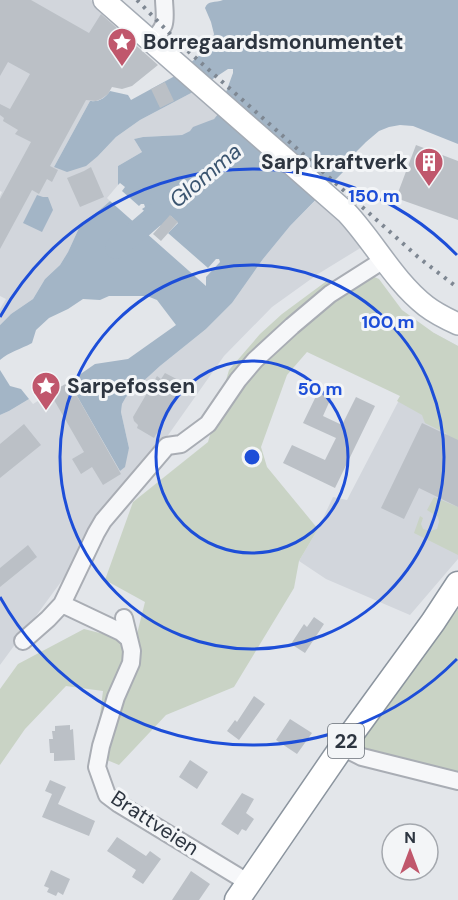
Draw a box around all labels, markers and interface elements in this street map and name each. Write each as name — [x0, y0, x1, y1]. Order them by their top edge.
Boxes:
place icon: Borregaardsmonumentet — [106, 26, 138, 68]
place label: Borregaardsmonumentet — [143, 28, 403, 56]
water label: Glomma — [163, 137, 247, 214]
building icon: Sarp kraftverk — [413, 146, 445, 188]
place label: Sarp kraftverk — [261, 148, 408, 176]
text: 150 m — [348, 184, 400, 208]
text: 100 m — [361, 310, 415, 334]
place icon: Sarpefossen — [30, 370, 62, 412]
place label: Sarpefossen — [67, 372, 195, 400]
text: 50 m — [297, 377, 343, 401]
centre of rings — [242, 447, 262, 467]
road number: 22 — [328, 724, 364, 758]
street label: Brattveien — [106, 784, 204, 862]
north arrow — [380, 822, 440, 882]
text: N — [404, 827, 416, 848]

